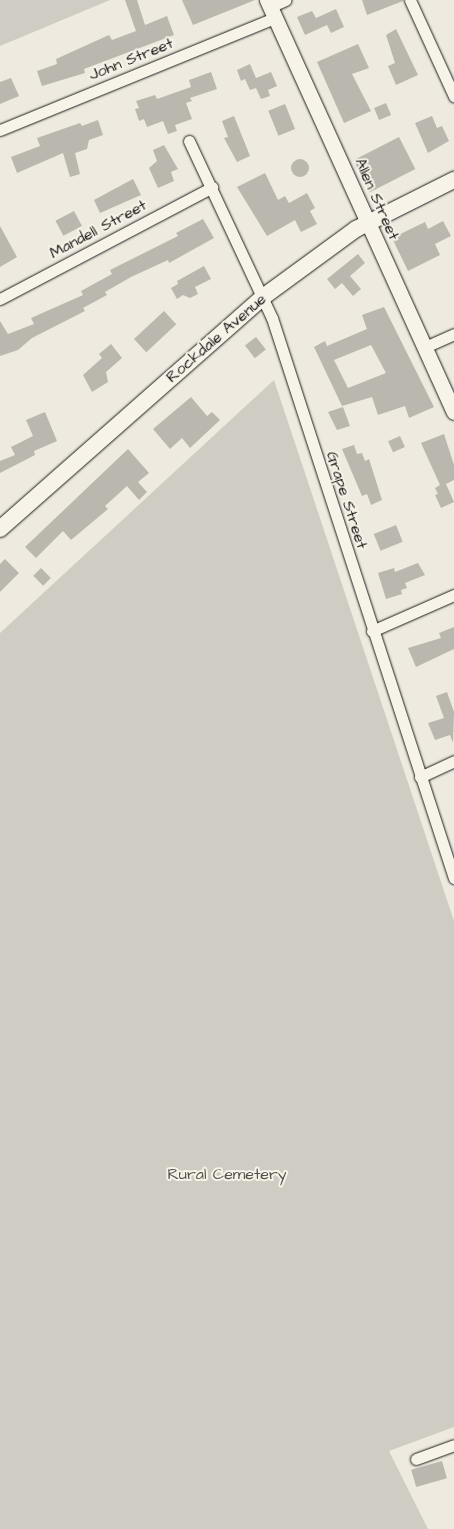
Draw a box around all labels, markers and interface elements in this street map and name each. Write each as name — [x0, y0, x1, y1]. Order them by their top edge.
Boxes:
street label: John Street — [86, 33, 176, 85]
street label: Allen Street — [350, 155, 404, 243]
street label: Mandell Street — [46, 195, 150, 263]
street label: Rockdale Avenue — [162, 289, 270, 387]
street label: Grape Street — [322, 449, 372, 551]
park label: Rural Cemetery — [167, 1164, 287, 1184]

